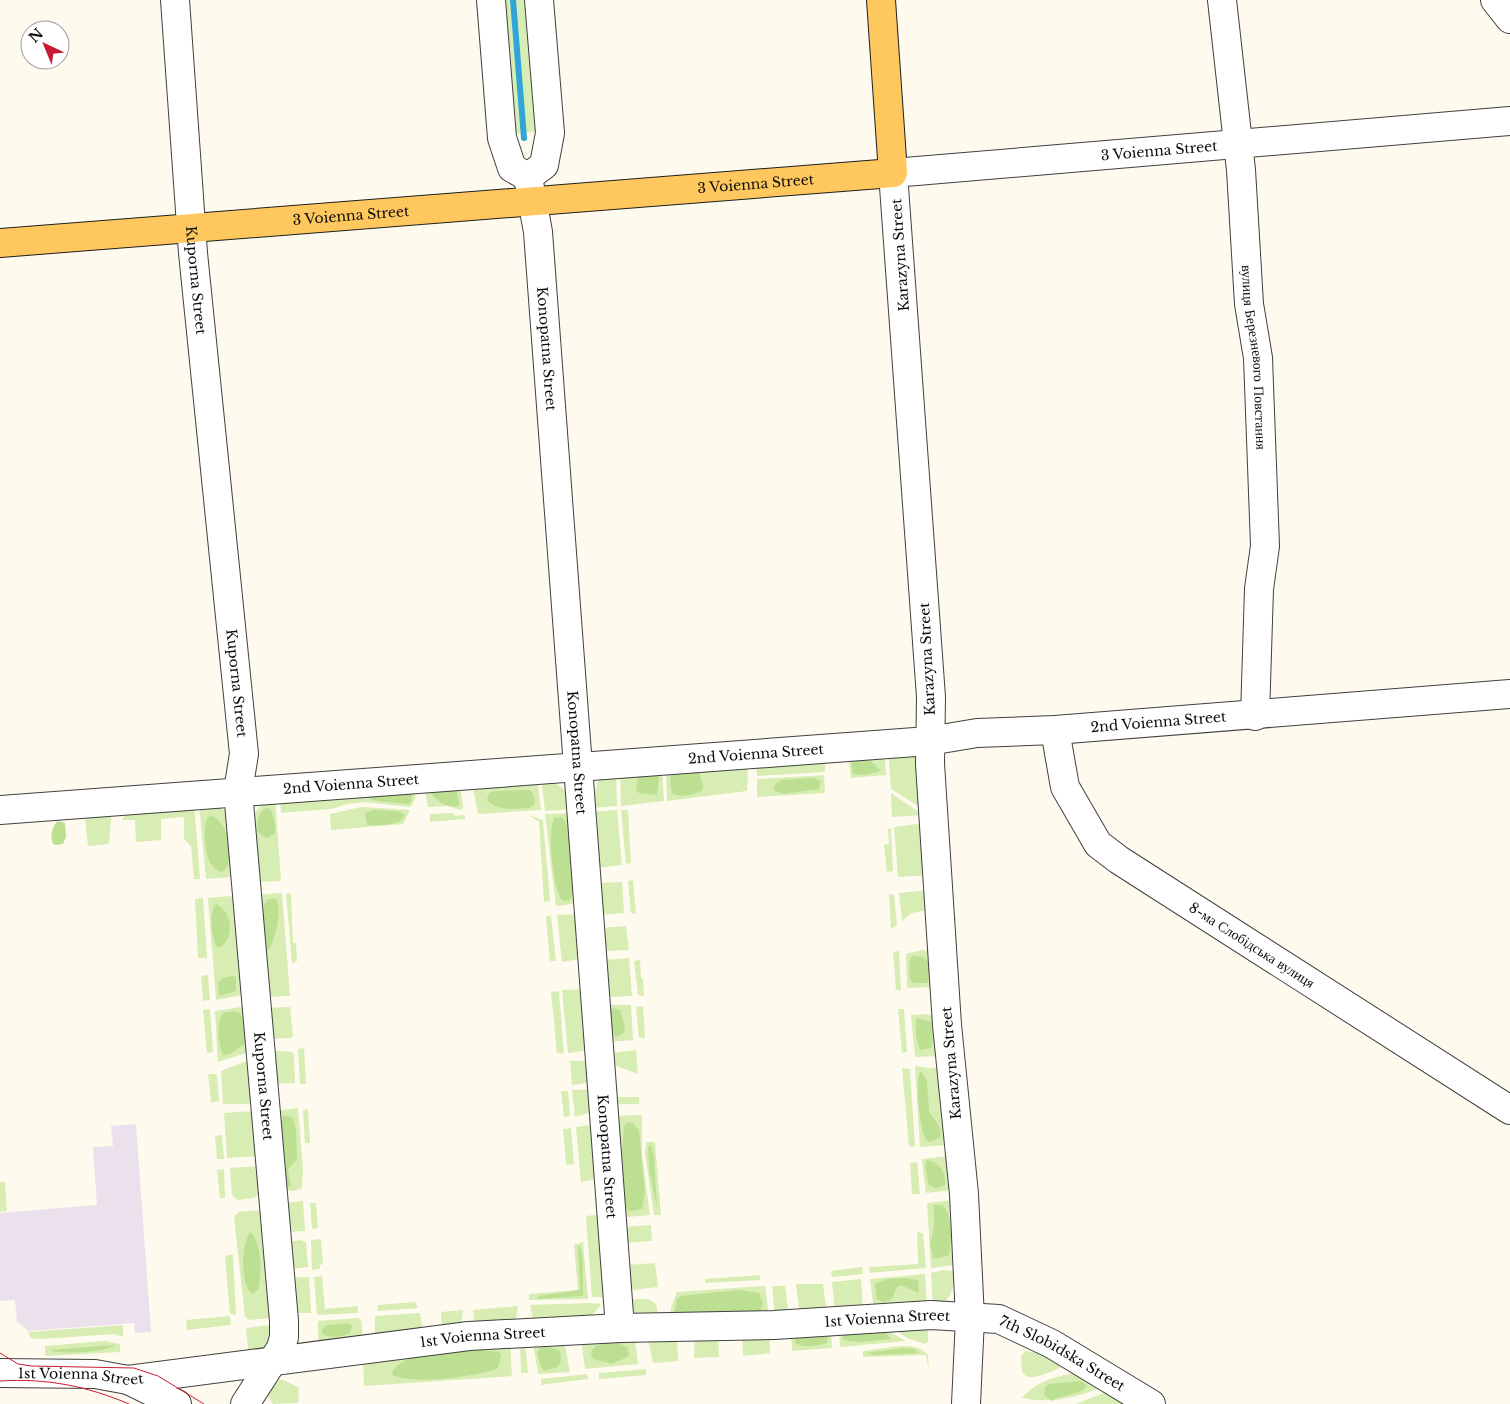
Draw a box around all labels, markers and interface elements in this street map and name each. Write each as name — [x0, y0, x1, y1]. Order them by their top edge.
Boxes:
north arrow — [20, 20, 70, 70]
text: N — [25, 25, 47, 47]
street label: 3 Voienna Street — [1100, 137, 1219, 164]
street label: 3 Voienna Street — [697, 170, 815, 197]
street label: Karazyna Street — [887, 197, 913, 312]
street label: 3 Voienna Street — [292, 202, 411, 229]
street label: Kuporna Street — [182, 225, 210, 336]
street label: вулиця Березневого Повстання — [1238, 264, 1270, 451]
street label: Konopatna Street — [533, 286, 560, 412]
street label: Karazyna Street — [915, 601, 939, 716]
street label: Kuporna Street — [222, 628, 251, 739]
street label: Konopatna Street — [563, 690, 591, 816]
street label: 2nd Voienna Street — [1090, 707, 1228, 736]
street label: 2nd Voienna Street — [687, 740, 825, 768]
street label: 2nd Voienna Street — [283, 770, 420, 798]
street label: 8-ма Слобідська вулиця — [1186, 898, 1319, 992]
street label: Karazyna Street — [937, 1005, 965, 1120]
street label: Kuporna Street — [250, 1031, 277, 1142]
street label: Konopatna Street — [594, 1094, 621, 1220]
street label: 1st Voienna Street — [824, 1306, 951, 1331]
street label: 7th Slobidska Street — [997, 1311, 1129, 1396]
street label: 1st Voienna Street — [419, 1323, 547, 1351]
street label: 1st Voienna Street — [18, 1364, 145, 1389]

